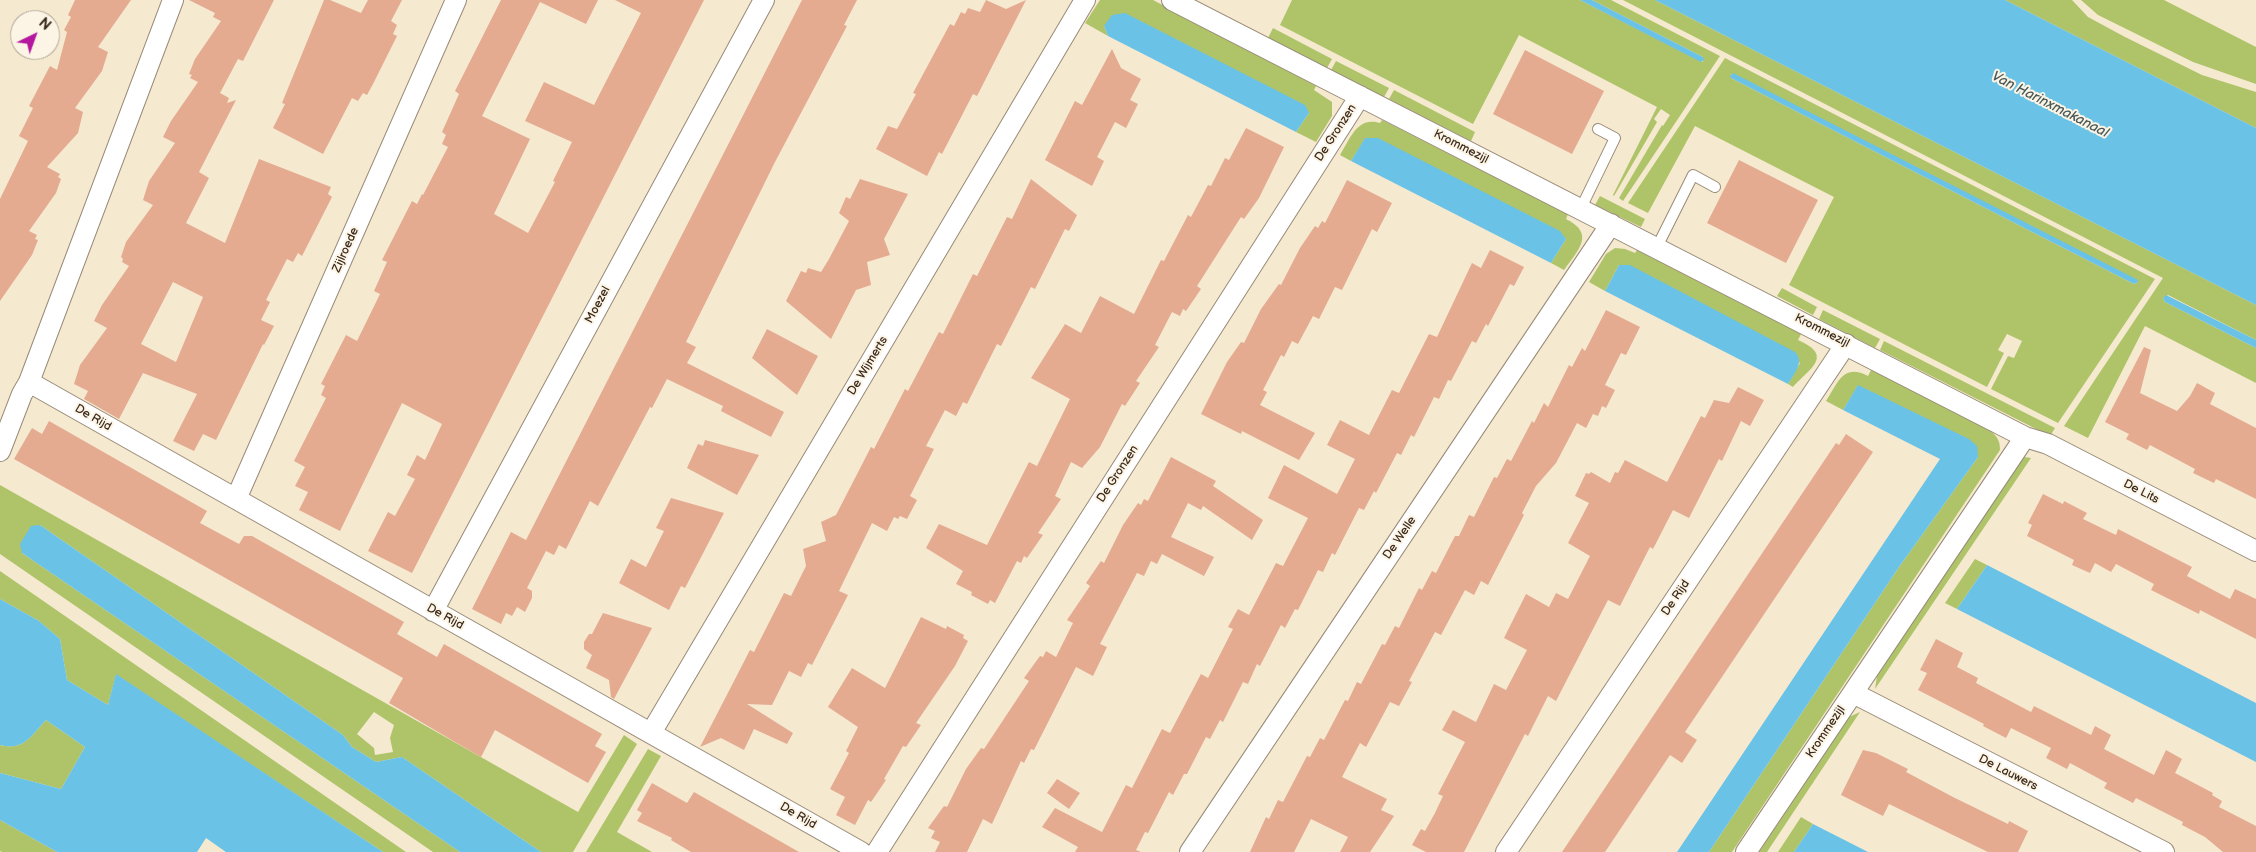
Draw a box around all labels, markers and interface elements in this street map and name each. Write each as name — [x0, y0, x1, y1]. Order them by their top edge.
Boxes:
north arrow — [10, 10, 60, 60]
text: N — [35, 14, 54, 34]
water label: Van Harinxmakanaal — [1989, 68, 2111, 142]
street label: De Gronzen — [1312, 102, 1360, 164]
street label: Krommezijl — [1431, 127, 1491, 167]
street label: Zijlroede — [330, 225, 362, 275]
street label: Moezel — [582, 284, 614, 326]
street label: Krommezijl — [1792, 311, 1852, 351]
street label: De Wijmerts — [845, 334, 891, 398]
street label: De Rijd — [72, 402, 114, 434]
street label: De Gronzen — [1094, 443, 1142, 505]
street label: De Lits — [2121, 477, 2161, 507]
street label: De Welle — [1380, 514, 1420, 562]
street label: De Rijd — [1659, 577, 1693, 619]
street label: De Rijd — [424, 601, 466, 633]
street label: Krommezijl — [1803, 703, 1849, 761]
street label: De Lauwers — [1976, 752, 2040, 794]
street label: De Rijd — [777, 800, 819, 832]

